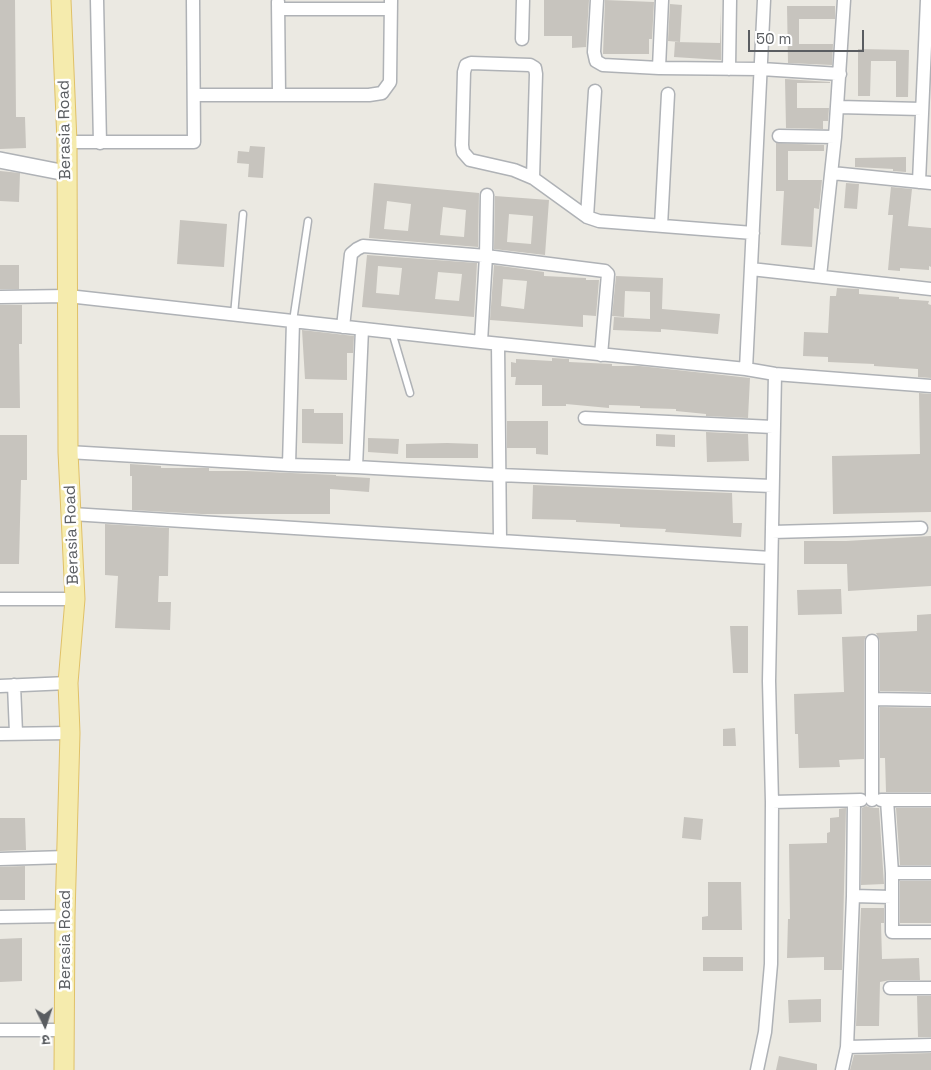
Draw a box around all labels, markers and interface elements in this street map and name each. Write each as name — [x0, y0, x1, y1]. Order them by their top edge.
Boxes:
scale bar — [751, 20, 867, 52]
text: 50 m — [756, 29, 791, 48]
street label: Berasia Road — [55, 80, 75, 180]
street label: Berasia Road — [61, 485, 83, 585]
street label: Berasia Road — [56, 890, 76, 990]
north arrow — [20, 1000, 70, 1050]
text: उ — [41, 1031, 51, 1049]

